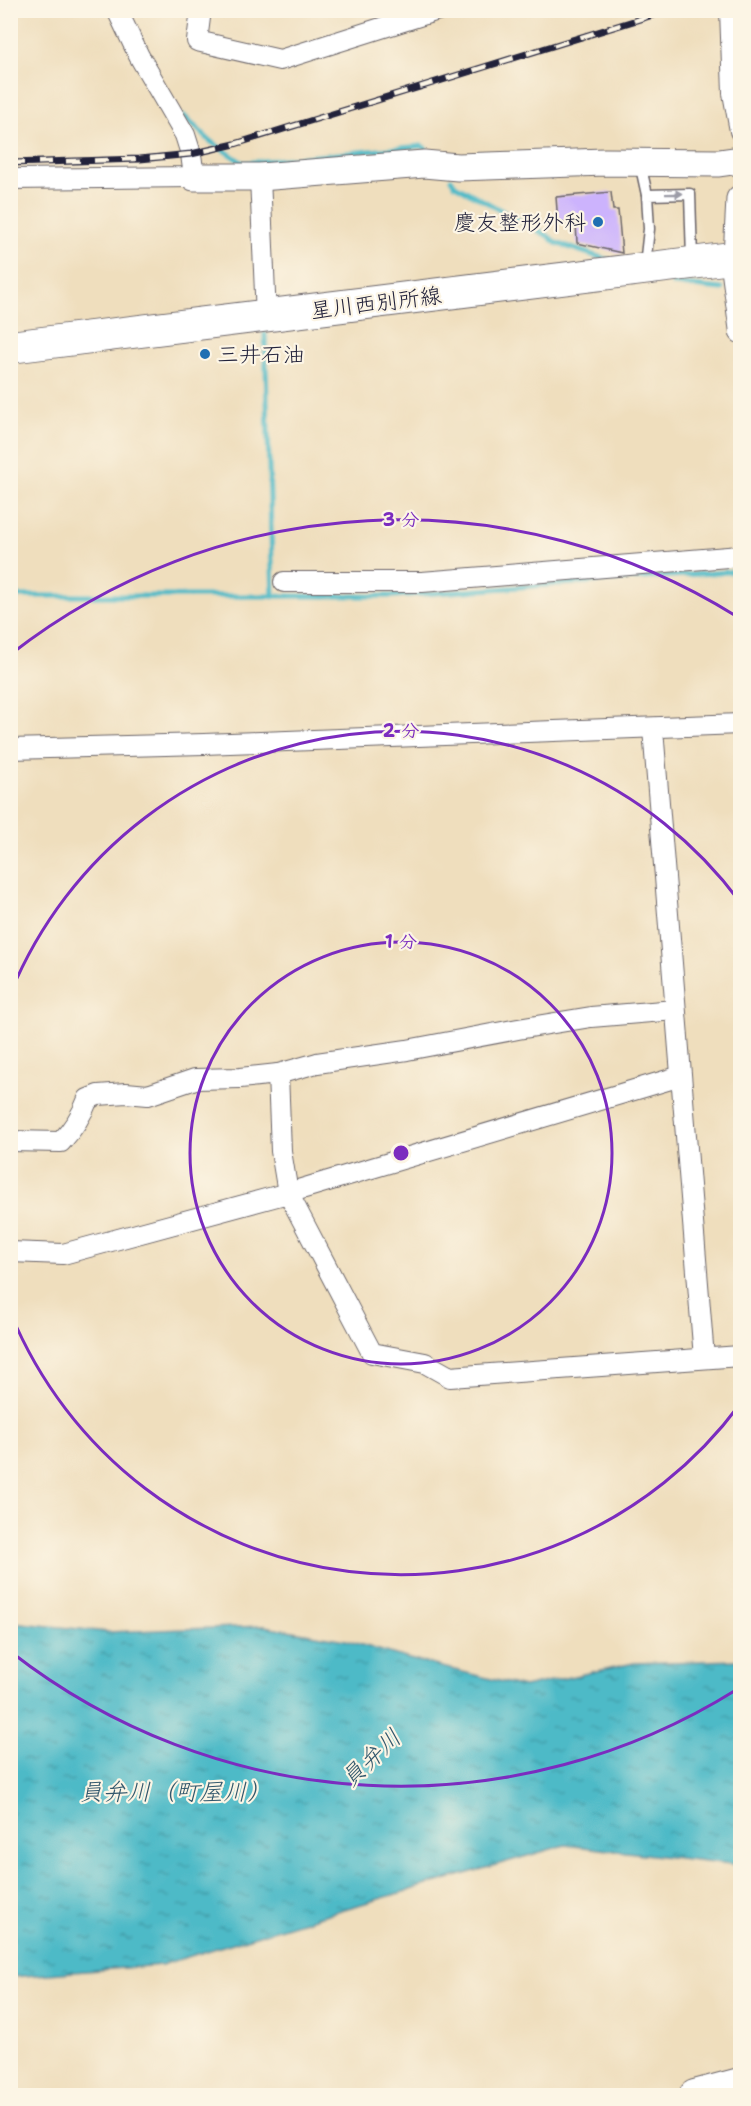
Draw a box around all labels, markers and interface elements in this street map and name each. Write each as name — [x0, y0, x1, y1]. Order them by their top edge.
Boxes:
one-way arrow — [664, 189, 683, 199]
place label: 慶友整形外科 — [454, 208, 586, 237]
marker: 慶友整形外科 — [591, 215, 605, 229]
street label: 星川西別所線 — [309, 281, 443, 325]
place label: 三井石油 — [217, 340, 305, 369]
marker: 三井石油 — [198, 347, 212, 361]
text: 3 分 — [383, 508, 419, 532]
text: 2 分 — [383, 719, 419, 743]
text: 1 分 — [385, 930, 417, 954]
centre of rings — [391, 1143, 411, 1163]
water label: 員弁川 — [334, 1722, 408, 1794]
water label: 員弁川（町屋川） — [79, 1776, 271, 1808]

